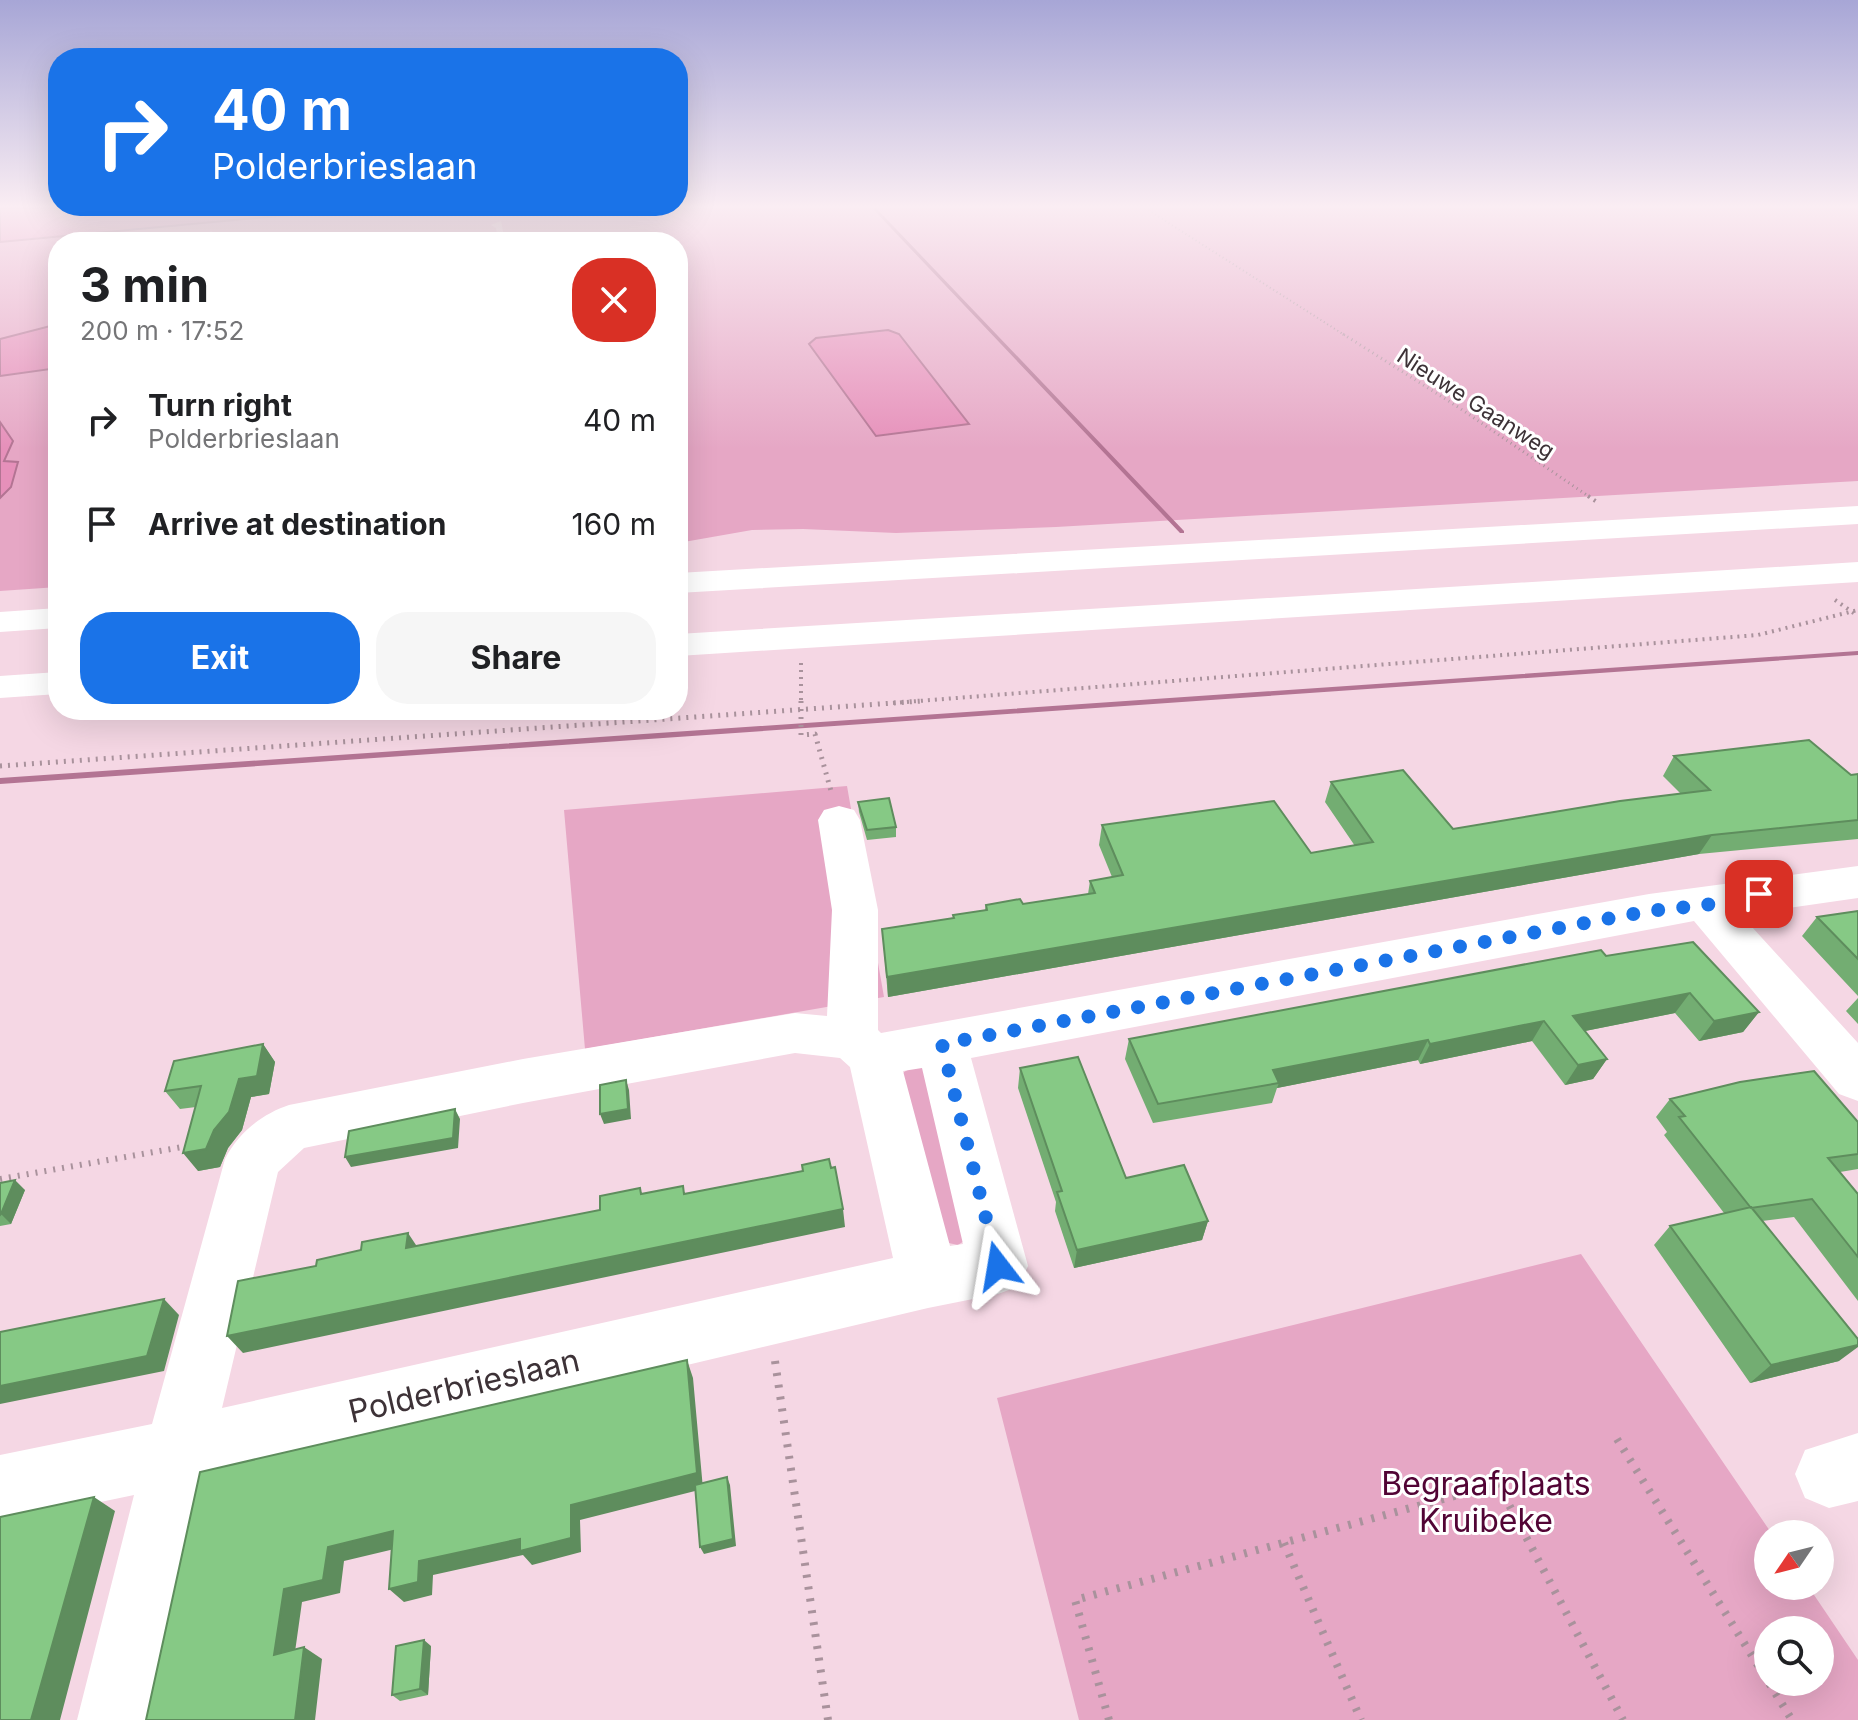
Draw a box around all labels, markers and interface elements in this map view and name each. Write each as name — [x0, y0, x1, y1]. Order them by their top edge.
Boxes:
text: 40 m — [212, 76, 352, 144]
icon: right — [80, 80, 184, 184]
text: Polderbrieslaan — [212, 144, 478, 188]
text: 3 min — [80, 255, 209, 314]
button: close — [572, 258, 656, 342]
text: 200 m · 17:52 — [80, 315, 244, 346]
street label: Nieuwe Gaanweg — [1392, 342, 1560, 464]
text: Turn right — [148, 387, 292, 423]
icon: right — [80, 398, 124, 442]
text: 40 m — [583, 402, 656, 438]
text: Polderbrieslaan — [148, 423, 340, 454]
icon: arrive — [80, 502, 124, 546]
text: Arrive at destination — [148, 506, 446, 542]
text: 160 m — [572, 506, 656, 542]
button: Exit — [80, 612, 360, 704]
button: Share — [376, 612, 656, 704]
pin — [1725, 860, 1793, 928]
icon: arrive — [1737, 872, 1781, 916]
position arrow — [956, 1224, 1040, 1308]
street label: Polderbrieslaan — [345, 1340, 583, 1431]
park label: Begraafplaats Kruibeke — [1381, 1464, 1591, 1540]
north arrow — [1754, 1520, 1834, 1600]
map controls — [1754, 1520, 1834, 1696]
button: search — [1754, 1616, 1834, 1696]

